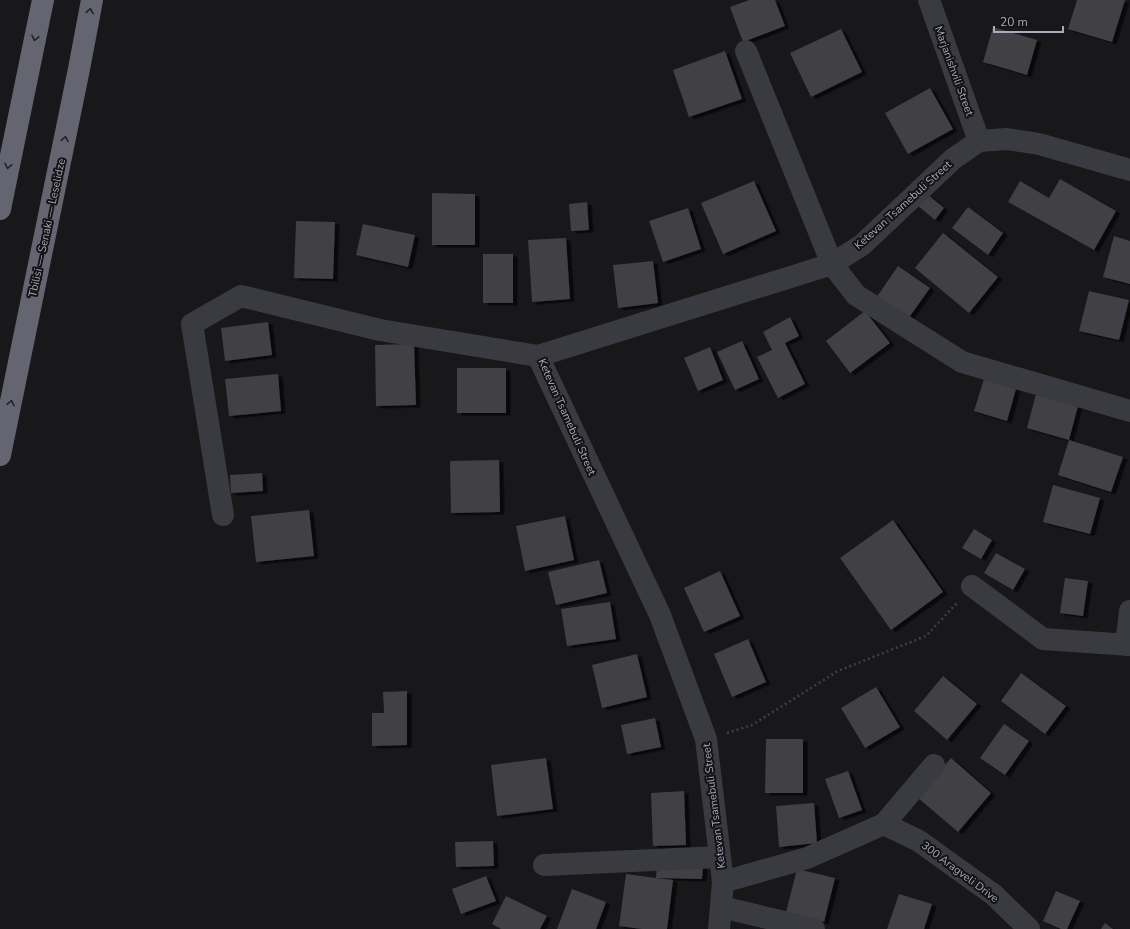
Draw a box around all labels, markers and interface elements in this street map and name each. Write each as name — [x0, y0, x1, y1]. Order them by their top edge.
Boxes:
one-way arrow — [85, 8, 93, 14]
scale bar — [994, 8, 1063, 34]
text: 20 m — [1000, 14, 1028, 30]
street label: Marjanishvili Street — [931, 24, 977, 118]
one-way arrow — [31, 35, 39, 41]
one-way arrow — [61, 136, 69, 142]
street label: Tbilisi — Senaki — Leselidze — [25, 157, 69, 299]
street label: Ketevan Tsamebuli Street — [851, 157, 955, 253]
one-way arrow — [5, 162, 13, 169]
street label: Ketevan Tsamebuli Street — [535, 356, 600, 478]
one-way arrow — [6, 400, 14, 406]
street label: Ketevan Tsamebuli Street — [699, 742, 729, 869]
street label: 300 Aragveli Drive — [918, 838, 1002, 906]

